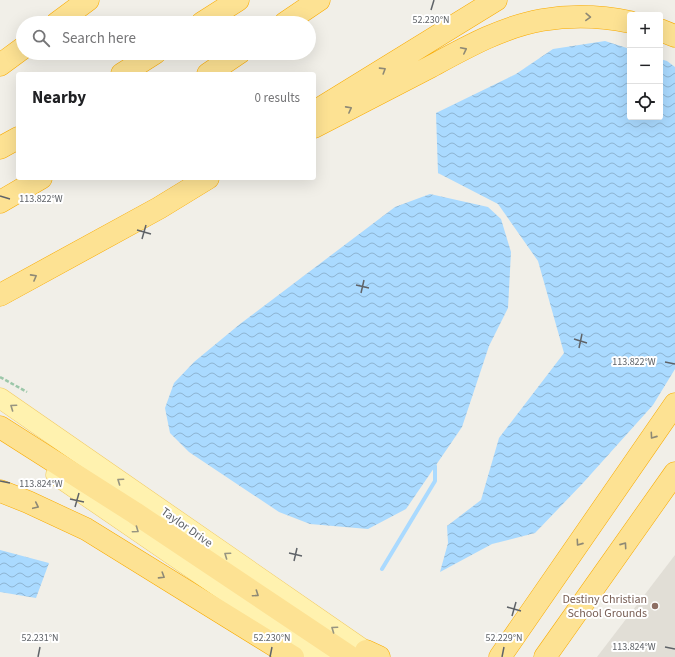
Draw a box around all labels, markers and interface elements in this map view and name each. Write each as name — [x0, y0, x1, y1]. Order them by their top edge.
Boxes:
map controls — [627, 12, 663, 120]
button: + — [627, 12, 663, 48]
text: 52.230°N — [412, 13, 450, 27]
one-way arrow — [585, 13, 591, 22]
search box — [16, 16, 316, 60]
icon: search — [30, 27, 52, 49]
text: Search here — [62, 28, 136, 49]
one-way arrow — [460, 47, 467, 54]
button: − — [627, 48, 663, 84]
one-way arrow — [379, 67, 386, 74]
button: locate — [627, 84, 663, 120]
text: Nearby — [32, 86, 86, 110]
text: 0 results — [255, 89, 300, 107]
one-way arrow — [344, 107, 352, 114]
text: 113.822°W — [19, 192, 63, 206]
one-way arrow — [30, 274, 37, 281]
text: 113.822°W — [612, 355, 656, 369]
one-way arrow — [11, 405, 18, 412]
one-way arrow — [650, 432, 658, 439]
text: 113.824°W — [19, 477, 63, 491]
one-way arrow — [117, 478, 124, 486]
one-way arrow — [32, 501, 40, 509]
street label: Taylor Drive — [158, 503, 216, 551]
one-way arrow — [132, 525, 139, 533]
one-way arrow — [577, 538, 584, 545]
one-way arrow — [619, 542, 627, 549]
one-way arrow — [224, 552, 231, 560]
one-way arrow — [158, 571, 165, 578]
one-way arrow — [251, 589, 258, 596]
place label: Destiny Christian School Grounds — [562, 591, 647, 622]
marker: Destiny Christian School Grounds — [650, 601, 660, 611]
one-way arrow — [331, 627, 338, 634]
text: 52.231°N — [21, 631, 59, 645]
text: 52.230°N — [253, 631, 291, 645]
text: 52.229°N — [485, 631, 523, 645]
text: 113.824°W — [612, 640, 656, 654]

